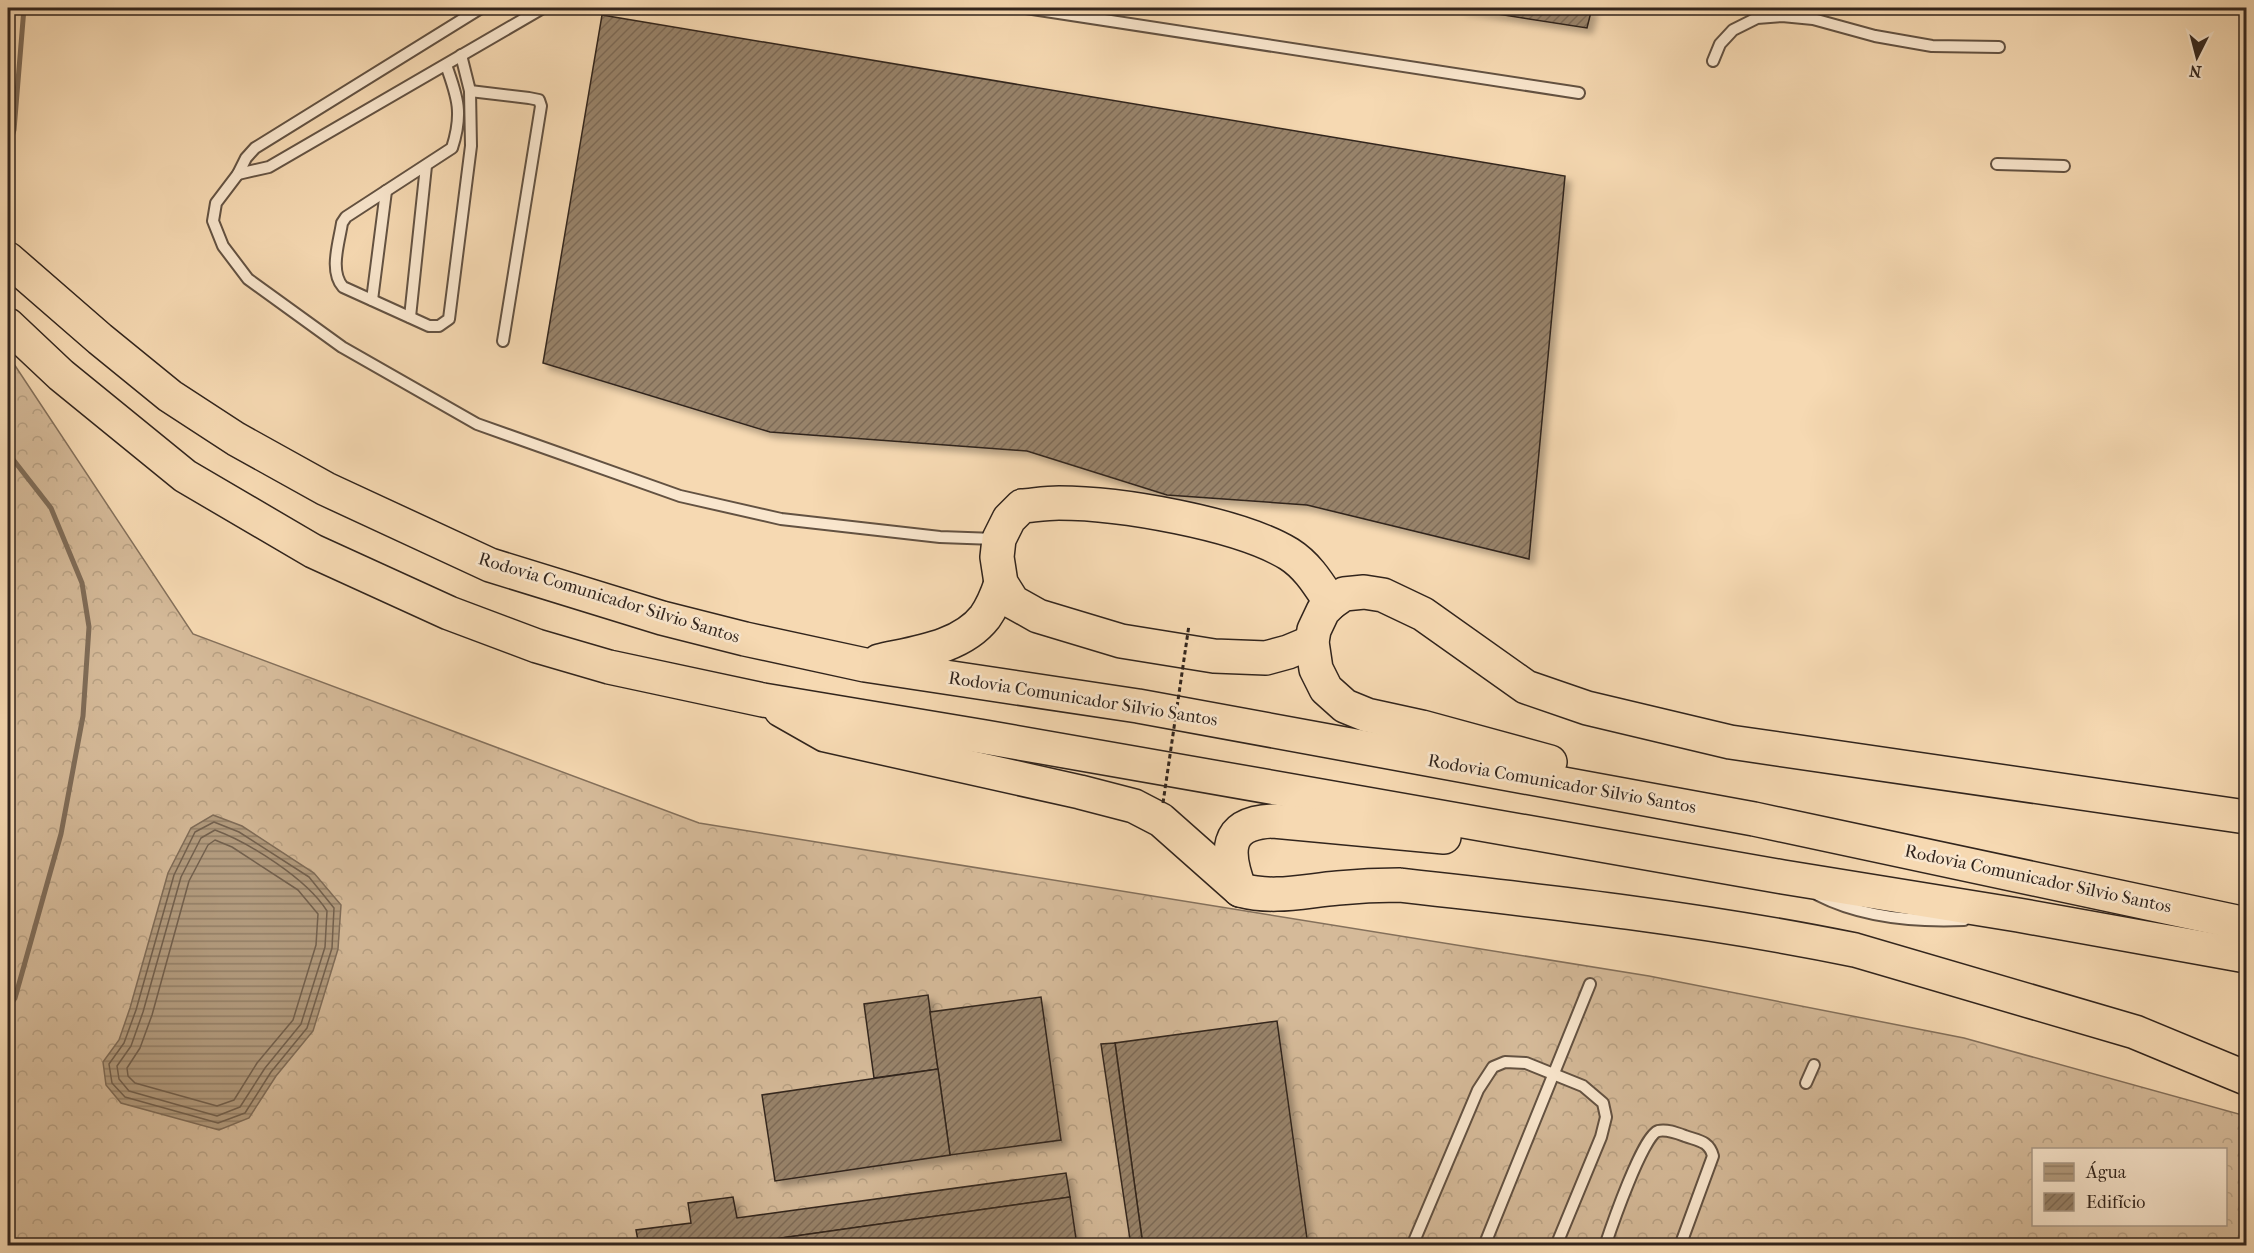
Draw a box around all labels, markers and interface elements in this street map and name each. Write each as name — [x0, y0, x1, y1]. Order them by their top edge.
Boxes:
north arrow — [2167, 27, 2227, 87]
text: N — [2188, 61, 2203, 82]
street label: Rodovia Comunicador Silvio Santos — [476, 548, 742, 648]
street label: Rodovia Comunicador Silvio Santos — [947, 667, 1219, 731]
street label: Rodovia Comunicador Silvio Santos — [1426, 750, 1698, 818]
street label: Rodovia Comunicador Silvio Santos — [1903, 840, 2174, 918]
legend — [2032, 1148, 2227, 1226]
text: Água — [2085, 1161, 2127, 1183]
text: Edifício — [2086, 1192, 2145, 1213]

